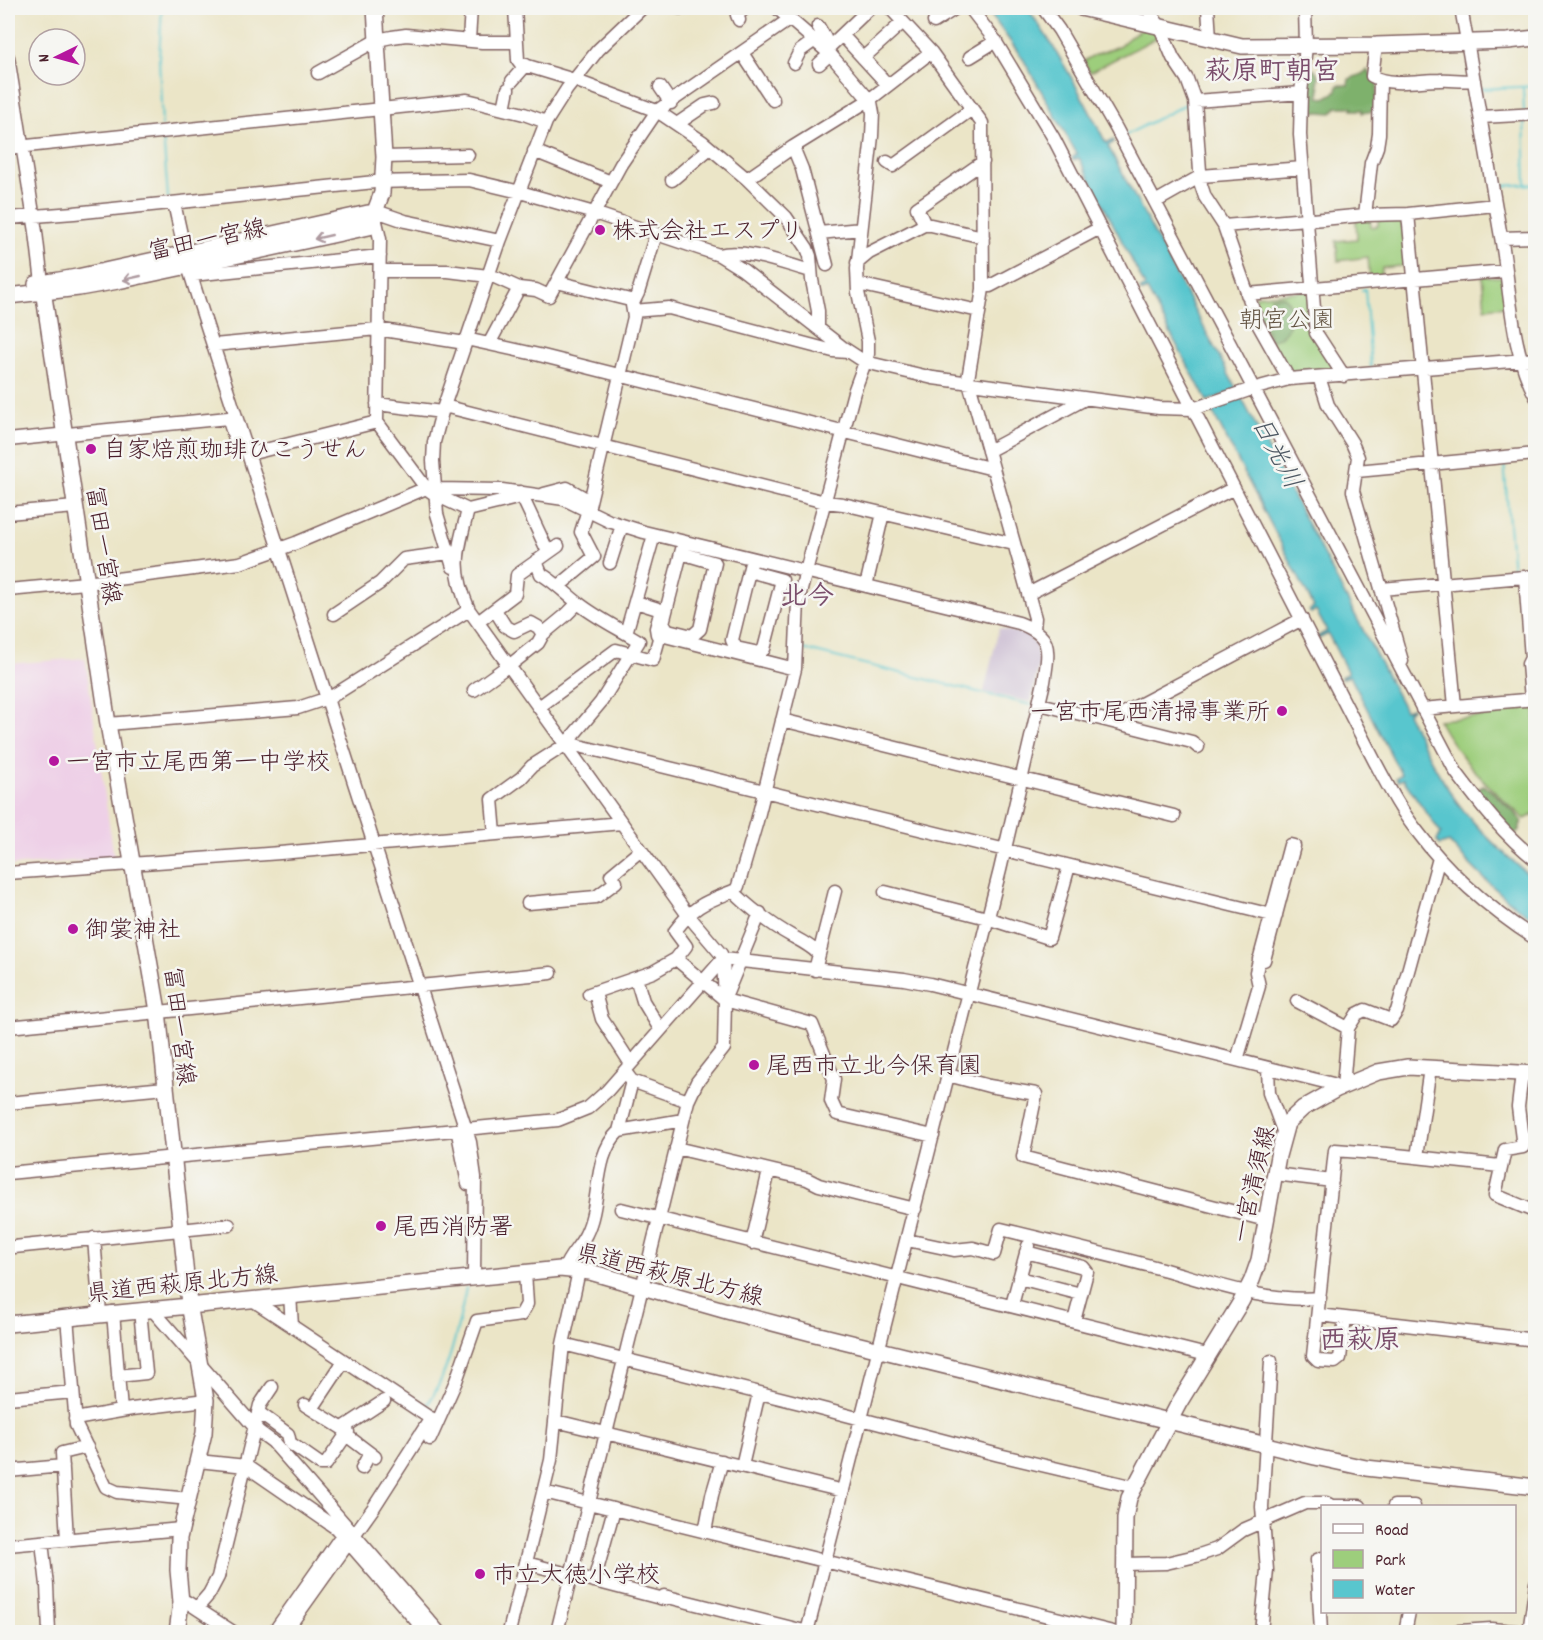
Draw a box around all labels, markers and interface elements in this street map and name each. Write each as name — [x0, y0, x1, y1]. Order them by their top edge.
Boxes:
north arrow — [27, 27, 87, 87]
text: N — [33, 53, 56, 63]
district label: 萩原町朝宮 — [1205, 54, 1340, 93]
street label: 富田一宮線 — [145, 213, 270, 271]
place label: 株式会社エスプリ — [612, 216, 804, 250]
marker: 株式会社エスプリ — [593, 223, 607, 237]
one-way arrow — [314, 232, 333, 244]
one-way arrow — [123, 273, 143, 284]
park label: 朝宮公園 — [1239, 305, 1335, 339]
water label: 日光川 — [1240, 411, 1310, 497]
place label: 自家焙煎珈琲ひこうせん — [103, 435, 367, 469]
marker: 自家焙煎珈琲ひこうせん — [84, 442, 98, 456]
street label: 冨田一宮線 — [75, 484, 127, 607]
district label: 北今 — [780, 579, 834, 618]
place label: 一宮市尾西清掃事業所 — [1030, 697, 1270, 731]
marker: 一宮市尾西清掃事業所 — [1275, 704, 1289, 718]
place label: 一宮市立尾西第一中学校 — [66, 747, 330, 781]
marker: 一宮市立尾西第一中学校 — [47, 754, 61, 768]
place label: 御裳神社 — [85, 915, 181, 949]
marker: 御裳神社 — [66, 922, 80, 936]
street label: 冨田一宮線 — [153, 965, 201, 1088]
place label: 尾西市立北今保育園 — [766, 1051, 982, 1085]
marker: 尾西市立北今保育園 — [747, 1058, 761, 1072]
street label: 一宮清須線 — [1226, 1122, 1286, 1247]
place label: 尾西消防署 — [393, 1212, 513, 1246]
marker: 尾西消防署 — [374, 1219, 388, 1233]
street label: 県道西萩原北方線 — [572, 1237, 767, 1317]
street label: 県道西萩原北方線 — [85, 1259, 280, 1313]
district label: 西萩原 — [1320, 1323, 1401, 1362]
legend — [1321, 1505, 1516, 1613]
text: Road — [1375, 1519, 1409, 1544]
text: Park — [1375, 1549, 1406, 1574]
place label: 市立大徳小学校 — [492, 1560, 660, 1594]
marker: 市立大徳小学校 — [473, 1567, 487, 1581]
text: Water — [1375, 1579, 1415, 1604]

